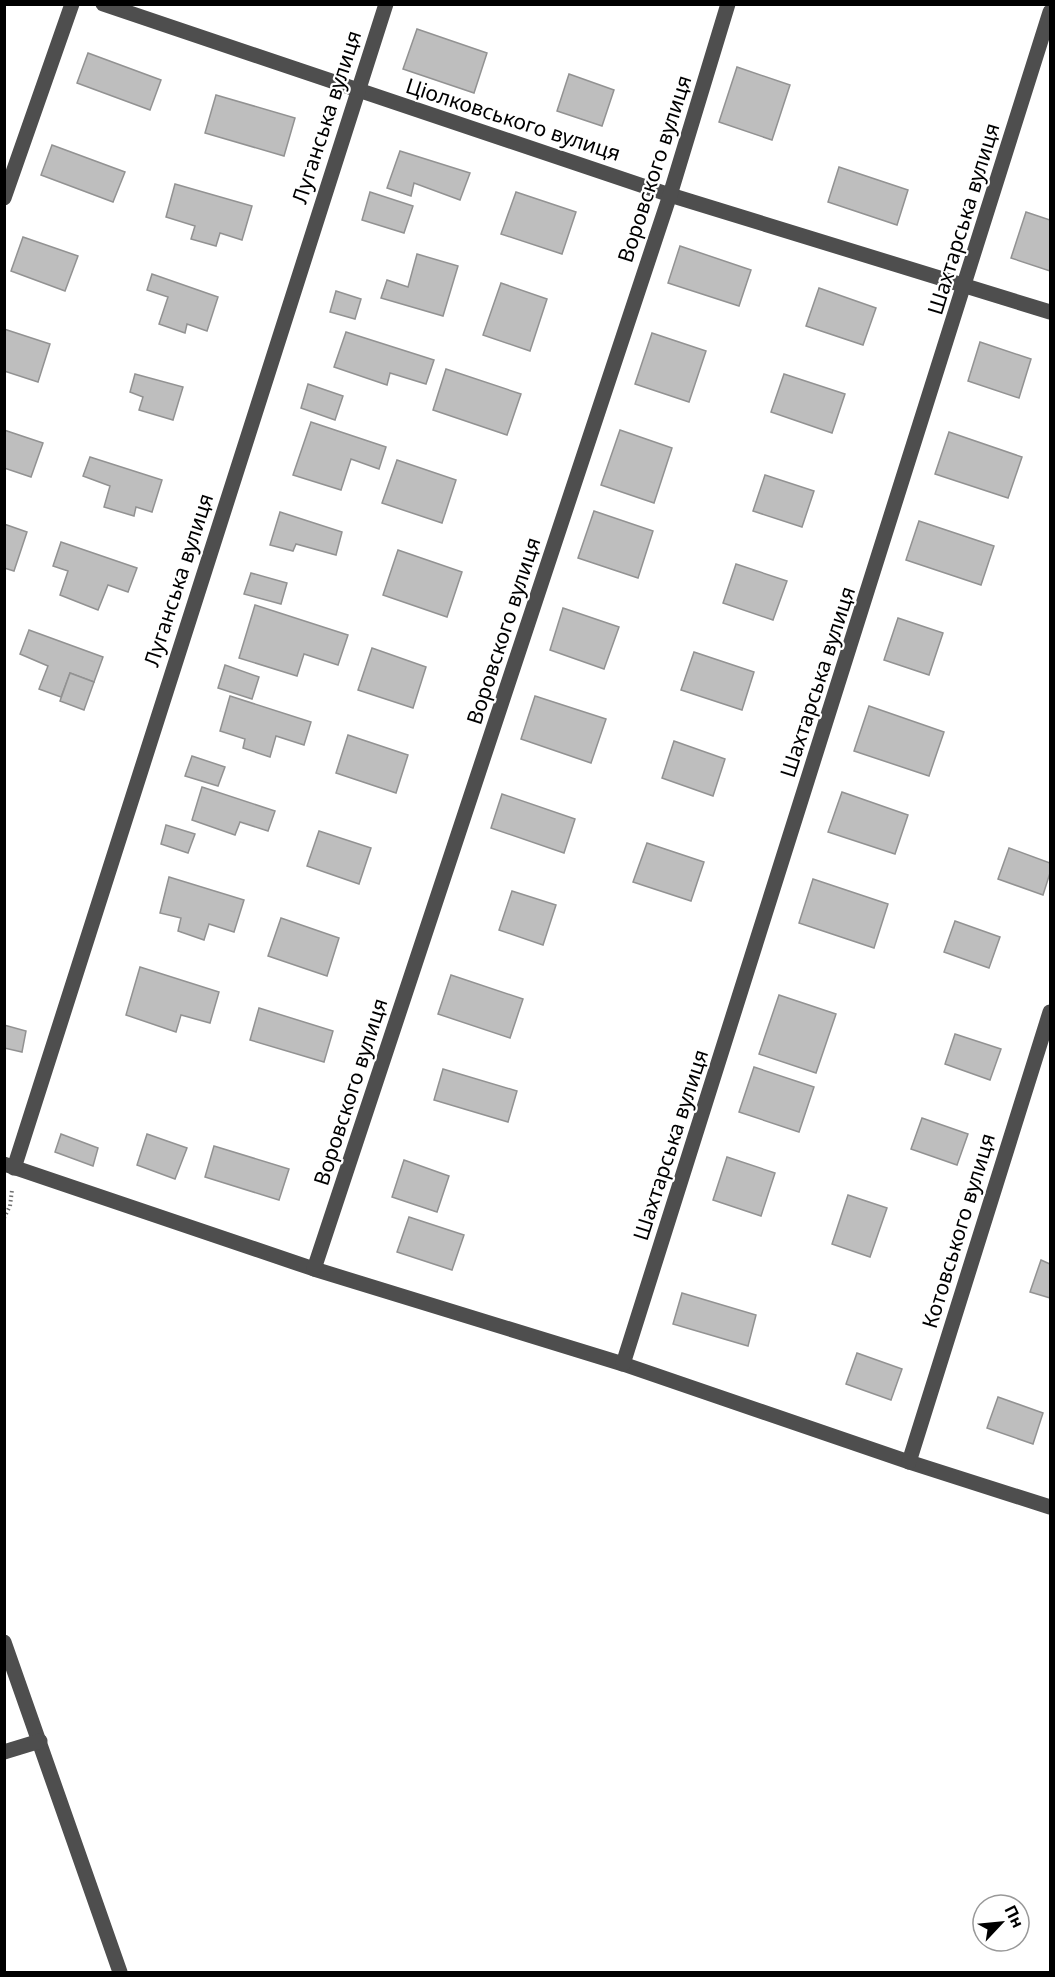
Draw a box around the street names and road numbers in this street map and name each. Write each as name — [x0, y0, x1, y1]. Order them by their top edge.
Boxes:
street label: Луганська вулиця — [285, 27, 367, 207]
street label: Ціолковського вулиця — [402, 71, 624, 167]
street label: Воровского вулиця — [611, 71, 698, 266]
street label: Шахтарська вулиця — [921, 119, 1006, 318]
street label: Луганська вулиця — [137, 490, 219, 670]
street label: Воровского вулиця — [460, 533, 547, 728]
street label: Шахтарська вулиця — [773, 583, 861, 781]
street label: Воровского вулиця — [307, 994, 394, 1189]
street label: Шахтарська вулиця — [626, 1046, 714, 1244]
street label: Котовського вулиця — [915, 1130, 1001, 1332]

